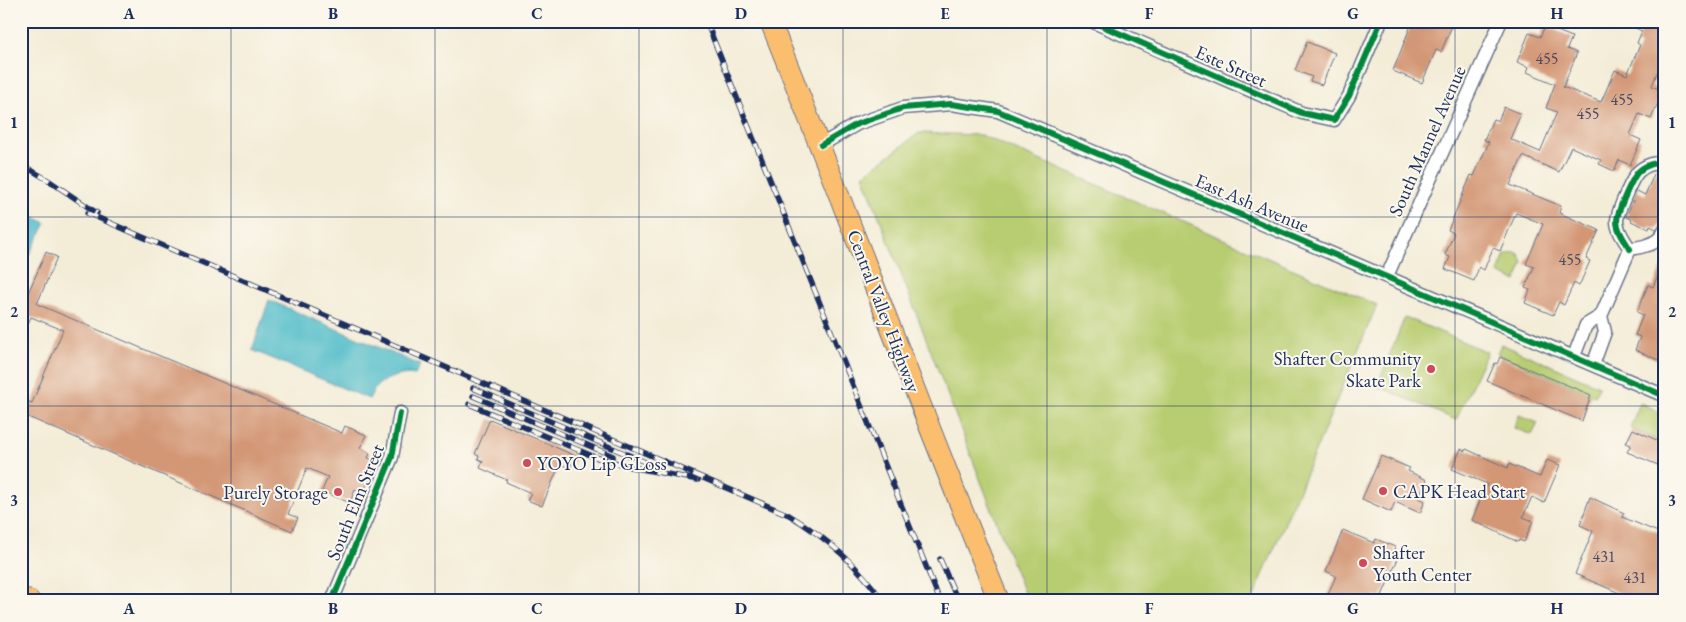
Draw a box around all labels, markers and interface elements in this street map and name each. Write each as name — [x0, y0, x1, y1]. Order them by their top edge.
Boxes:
text: A — [122, 3, 135, 24]
text: B — [328, 3, 338, 24]
text: C — [531, 3, 543, 24]
text: D — [735, 3, 747, 24]
text: E — [940, 3, 950, 24]
text: F — [1145, 3, 1154, 24]
text: G — [1347, 3, 1359, 24]
text: H — [1551, 3, 1564, 24]
street label: Este Street — [1191, 39, 1271, 93]
house number: 455 — [1535, 48, 1559, 69]
street label: South Mannel Avenue — [1383, 62, 1471, 220]
house number: 455 — [1610, 89, 1634, 110]
house number: 455 — [1576, 103, 1600, 124]
text: 1 — [10, 112, 18, 133]
text: 1 — [1668, 112, 1676, 133]
street label: East Ash Avenue — [1191, 168, 1313, 238]
street label: Central Valley Highway — [841, 226, 927, 397]
house number: 455 — [1558, 249, 1582, 270]
text: 2 — [10, 301, 19, 322]
text: 2 — [1668, 301, 1677, 322]
place label: Shafter Community Skate Park — [1274, 346, 1422, 393]
marker: Shafter Community Skate Park — [1425, 363, 1437, 375]
street label: South Elm Street — [320, 440, 390, 564]
place label: YOYO Lip GLoss — [537, 451, 667, 476]
marker: YOYO Lip GLoss — [521, 457, 533, 469]
place label: CAPK Head Start — [1393, 479, 1525, 504]
place label: Purely Storage — [223, 480, 328, 505]
marker: CAPK Head Start — [1377, 485, 1389, 497]
marker: Purely Storage — [332, 486, 344, 498]
text: 3 — [10, 490, 18, 511]
text: 3 — [1668, 490, 1676, 511]
place label: Shafter Youth Center — [1373, 540, 1472, 587]
house number: 431 — [1592, 546, 1616, 567]
marker: Shafter Youth Center — [1357, 557, 1369, 569]
house number: 431 — [1623, 567, 1647, 588]
text: A — [122, 598, 135, 619]
text: B — [328, 598, 338, 619]
text: C — [531, 598, 543, 619]
text: D — [735, 598, 747, 619]
text: E — [940, 598, 950, 619]
text: F — [1145, 598, 1154, 619]
text: G — [1347, 598, 1359, 619]
text: H — [1551, 598, 1564, 619]

